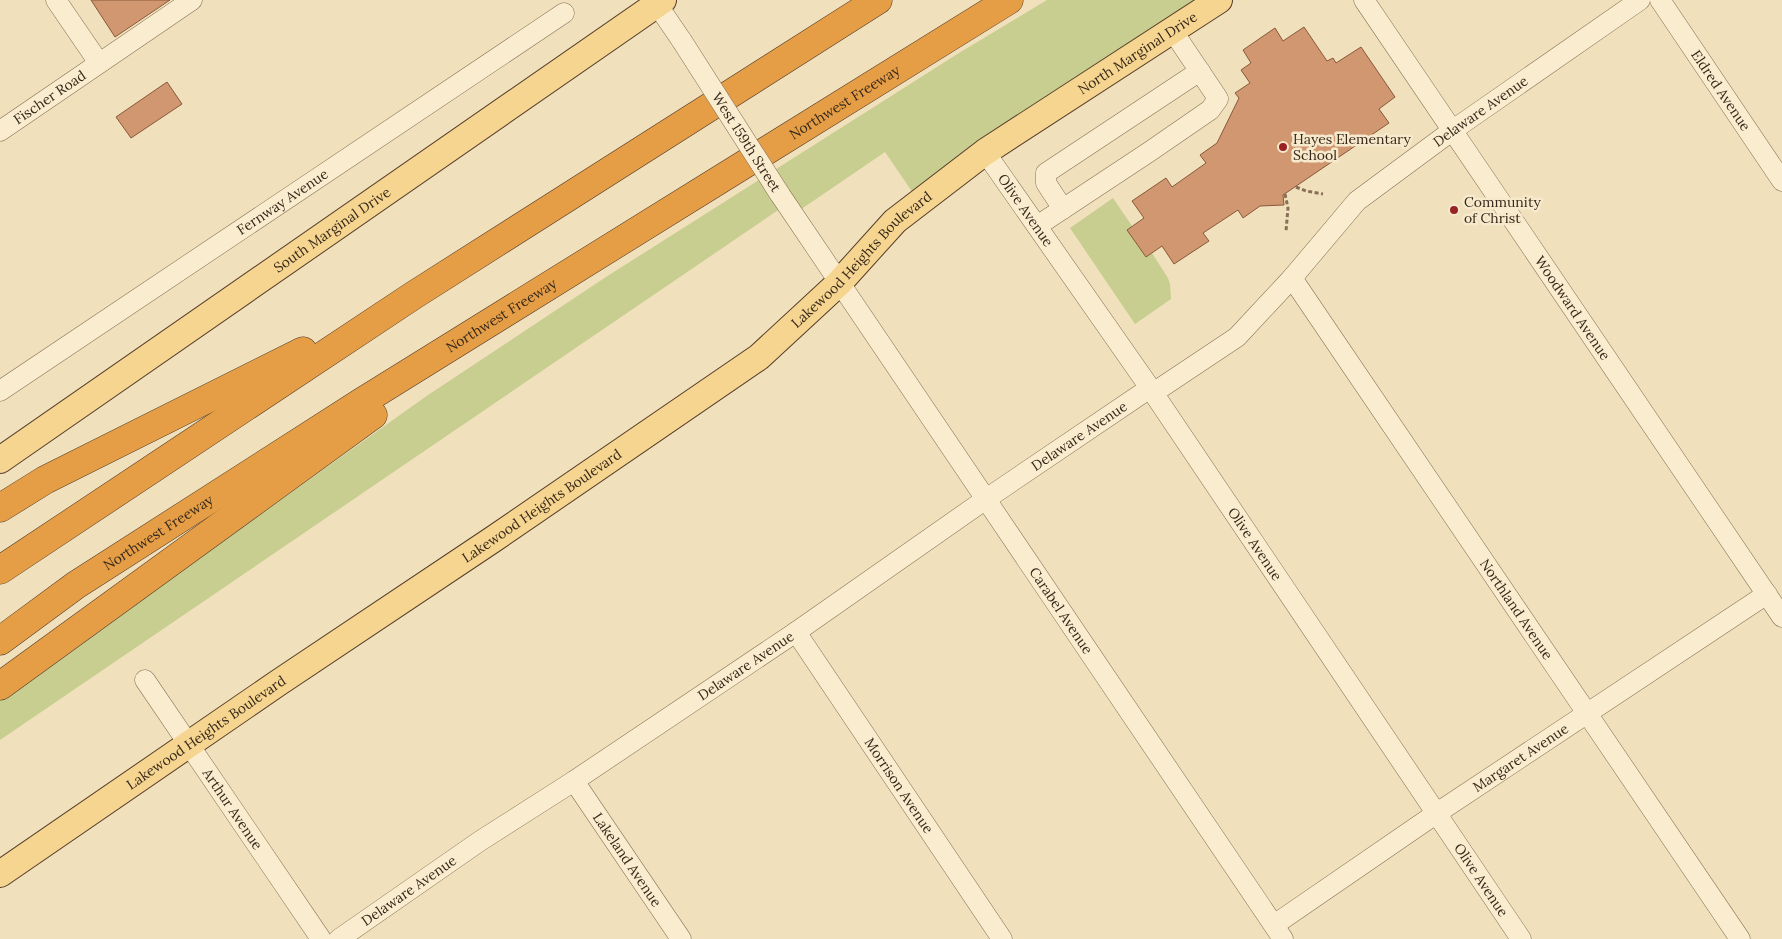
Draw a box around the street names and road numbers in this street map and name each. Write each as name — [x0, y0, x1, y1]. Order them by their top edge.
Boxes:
street label: North Marginal Drive — [1074, 7, 1201, 98]
street label: Eldred Avenue — [1687, 46, 1755, 135]
street label: Northwest Freeway — [786, 61, 904, 143]
street label: Fischer Road — [10, 66, 89, 128]
street label: Delaware Avenue — [1429, 71, 1532, 151]
street label: West 159th Street — [708, 89, 785, 196]
street label: Fernway Avenue — [233, 164, 332, 239]
street label: Olive Avenue — [994, 170, 1058, 250]
street label: South Marginal Drive — [270, 183, 394, 277]
street label: Lakewood Heights Boulevard — [787, 187, 935, 332]
street label: Woodward Avenue — [1531, 252, 1615, 364]
street label: Northwest Freeway — [443, 274, 560, 356]
street label: Delaware Avenue — [1028, 397, 1131, 475]
street label: Lakewood Heights Boulevard — [458, 445, 625, 567]
street label: Northwest Freeway — [100, 490, 217, 574]
street label: Olive Avenue — [1224, 504, 1286, 584]
street label: Northland Avenue — [1476, 555, 1557, 663]
street label: Carabel Avenue — [1025, 564, 1097, 658]
street label: Delaware Avenue — [694, 627, 798, 704]
street label: Lakewood Heights Boulevard — [123, 671, 289, 793]
street label: Margaret Avenue — [1469, 719, 1572, 796]
street label: Morrison Avenue — [861, 734, 938, 837]
street label: Arthur Avenue — [198, 764, 267, 853]
street label: Lakeland Avenue — [589, 809, 666, 910]
street label: Olive Avenue — [1450, 840, 1513, 920]
street label: Delaware Avenue — [358, 851, 460, 930]

